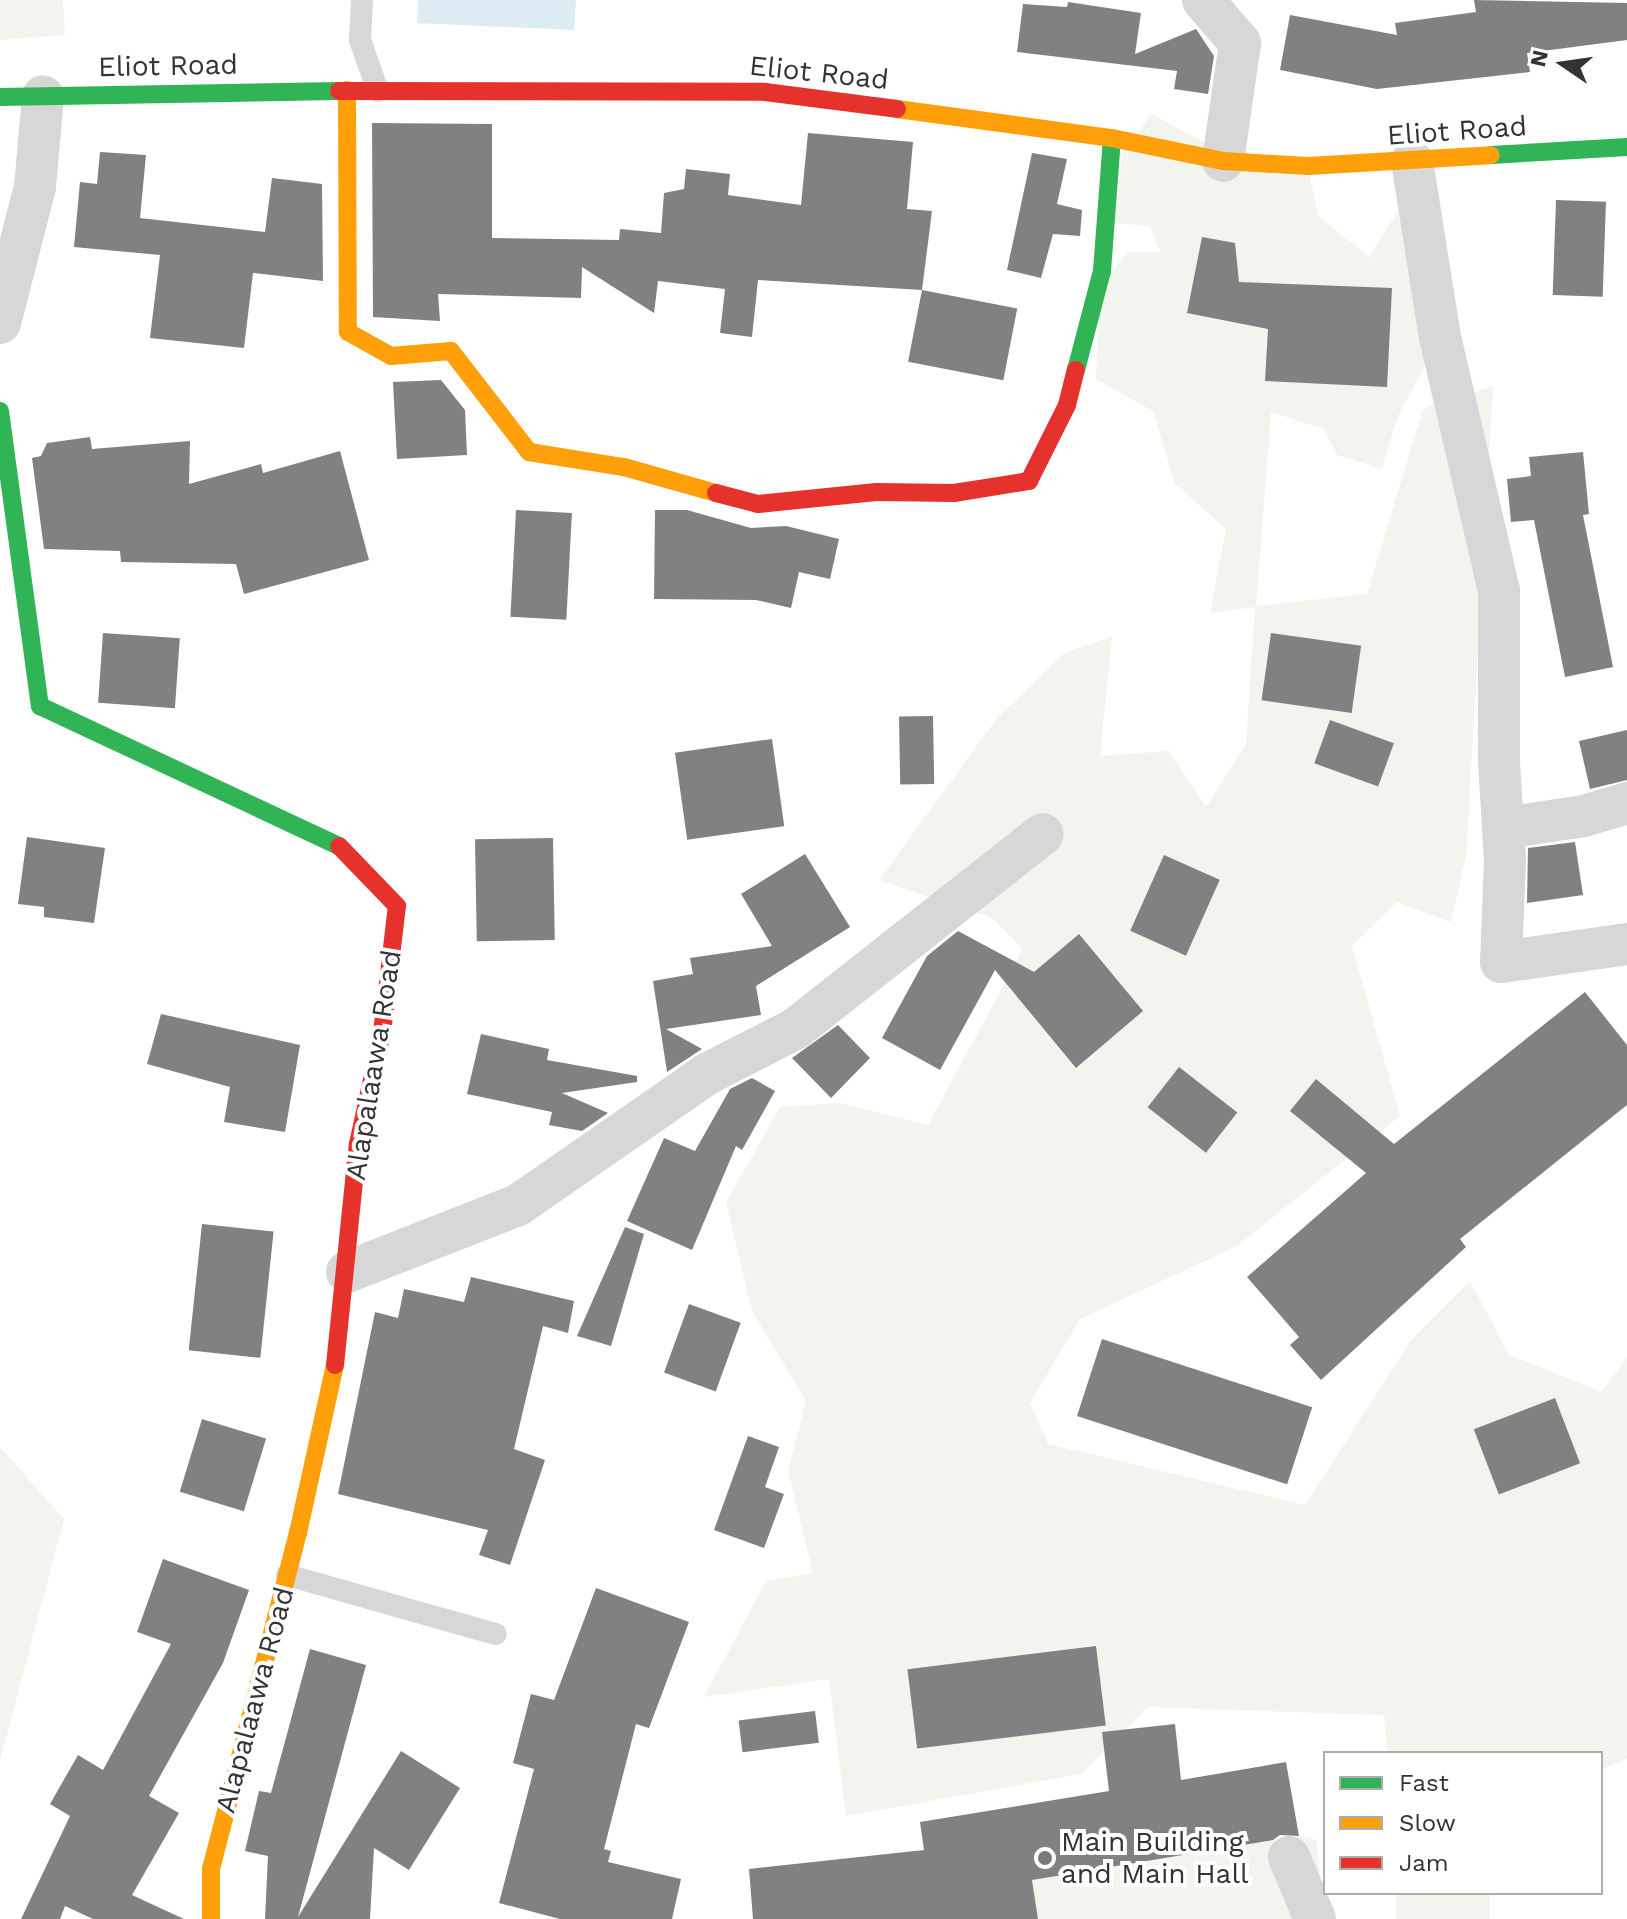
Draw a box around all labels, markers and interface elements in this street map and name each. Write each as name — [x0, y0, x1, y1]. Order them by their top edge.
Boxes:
north arrow — [1523, 24, 1603, 104]
street label: Eliot Road — [98, 48, 238, 84]
text: N — [1525, 48, 1553, 69]
street label: Eliot Road — [748, 49, 890, 97]
street label: Eliot Road — [1386, 109, 1528, 153]
street label: Alapalaawa Road — [339, 947, 409, 1183]
street label: Alapalaawa Road — [209, 1583, 301, 1817]
legend — [1323, 1751, 1603, 1895]
text: Fast — [1399, 1769, 1449, 1797]
text: Slow — [1399, 1809, 1456, 1837]
place label: Main Building and Main Hall — [1061, 1825, 1249, 1891]
marker: Main Building and Main Hall — [1036, 1849, 1054, 1867]
text: Jam — [1399, 1849, 1449, 1877]

